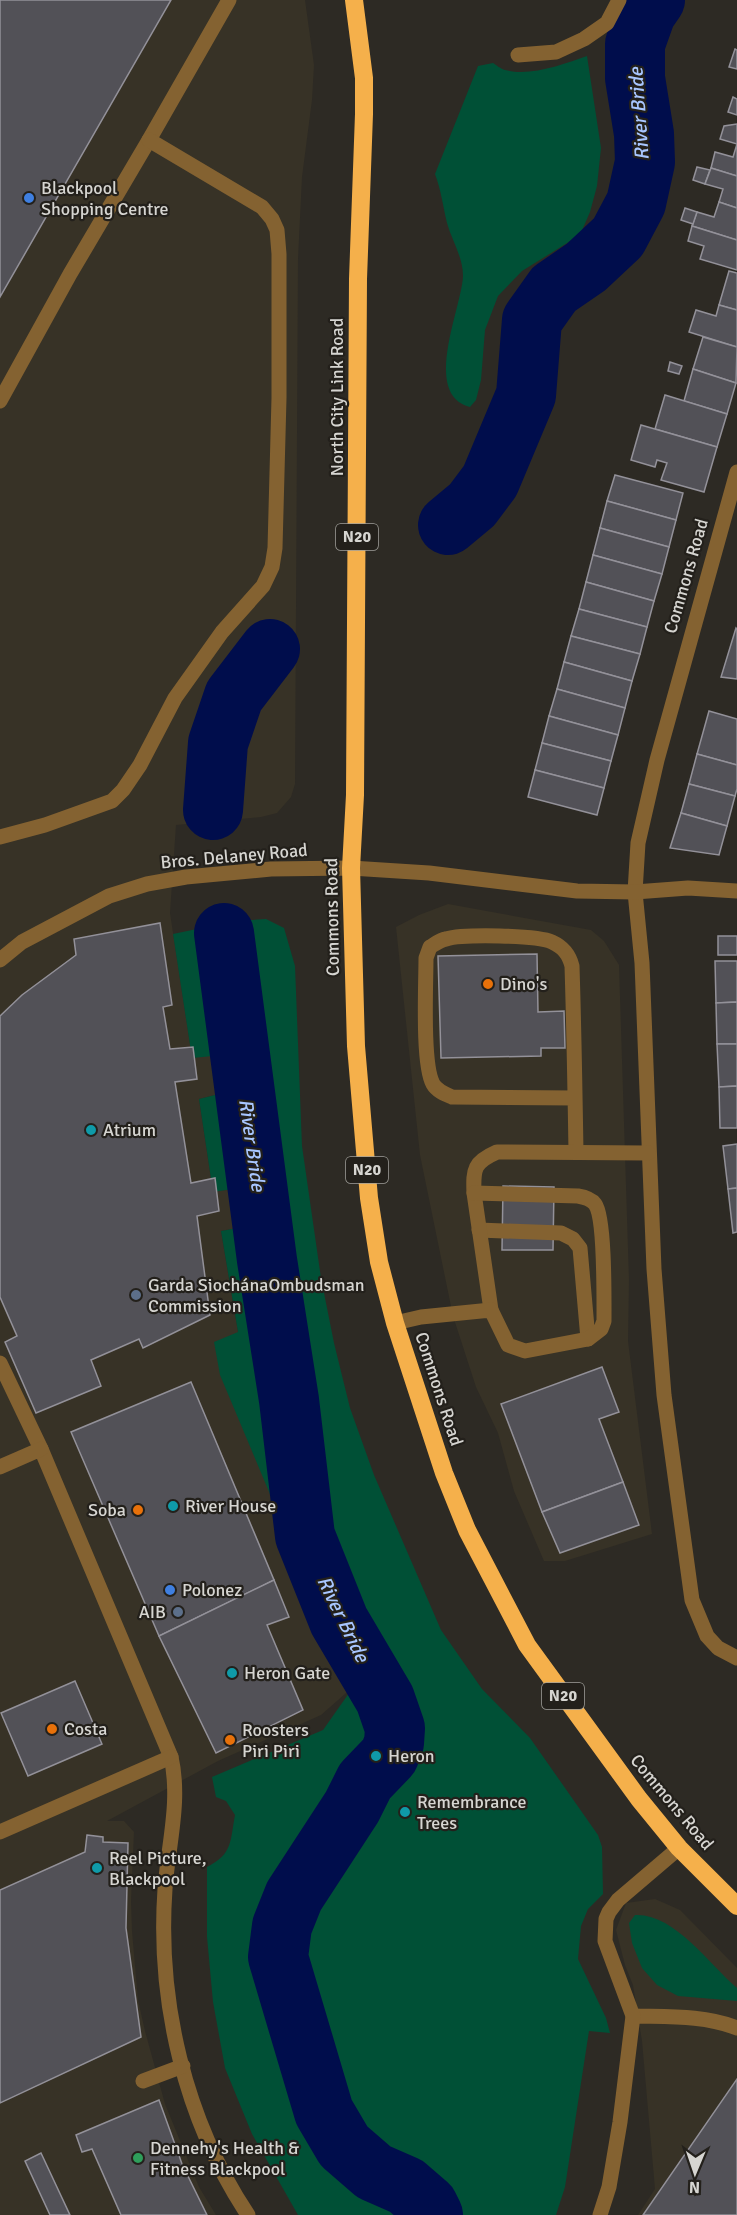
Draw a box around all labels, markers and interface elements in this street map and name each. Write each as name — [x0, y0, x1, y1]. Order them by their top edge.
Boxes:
water label: River Bride — [623, 66, 655, 161]
place label: Blackpool Shopping Centre — [41, 177, 169, 220]
marker: Blackpool Shopping Centre — [22, 191, 36, 205]
street label: North City Link Road — [326, 318, 348, 476]
street label: Commons Road — [659, 516, 713, 636]
road number: N20 — [336, 524, 378, 550]
street label: Bros. Delaney Road — [160, 839, 308, 873]
street label: Commons Road — [320, 858, 344, 976]
place label: Dino's — [500, 973, 547, 995]
marker: Dino's — [481, 977, 495, 991]
water label: River Bride — [233, 1097, 271, 1194]
place label: Atrium — [103, 1119, 156, 1141]
marker: Atrium — [84, 1123, 98, 1137]
road number: N20 — [346, 1157, 388, 1183]
place label: Garda SiochánaOmbudsman Commission — [148, 1274, 365, 1317]
marker: Garda SiochánaOmbudsman Commission — [129, 1288, 143, 1302]
street label: Commons Road — [410, 1329, 468, 1449]
place label: River House — [185, 1495, 276, 1517]
place label: Soba — [88, 1499, 126, 1521]
marker: River House — [166, 1499, 180, 1513]
marker: Soba — [131, 1503, 145, 1517]
water label: River Bride — [311, 1572, 375, 1667]
place label: Polonez — [182, 1579, 242, 1601]
marker: Polonez — [163, 1583, 177, 1597]
place label: AIB — [139, 1601, 166, 1623]
marker: AIB — [171, 1605, 185, 1619]
place label: Heron Gate — [244, 1662, 330, 1684]
marker: Heron Gate — [225, 1666, 239, 1680]
road number: N20 — [542, 1683, 584, 1709]
place label: Costa — [64, 1718, 107, 1740]
place label: Roosters Piri Piri — [242, 1719, 309, 1762]
marker: Costa — [45, 1722, 59, 1736]
marker: Roosters Piri Piri — [223, 1733, 237, 1747]
place label: Heron — [388, 1745, 435, 1767]
marker: Heron — [369, 1749, 383, 1763]
street label: Commons Road — [626, 1750, 718, 1854]
place label: Remembrance Trees — [417, 1791, 527, 1834]
marker: Remembrance Trees — [398, 1805, 412, 1819]
place label: Reel Picture, Blackpool — [109, 1847, 207, 1890]
marker: Reel Picture, Blackpool — [90, 1861, 104, 1875]
place label: Dennehy's Health & Fitness Blackpool — [150, 2137, 299, 2180]
north arrow — [665, 2143, 725, 2203]
marker: Dennehy's Health & Fitness Blackpool — [131, 2151, 145, 2165]
text: N — [689, 2177, 700, 2197]

